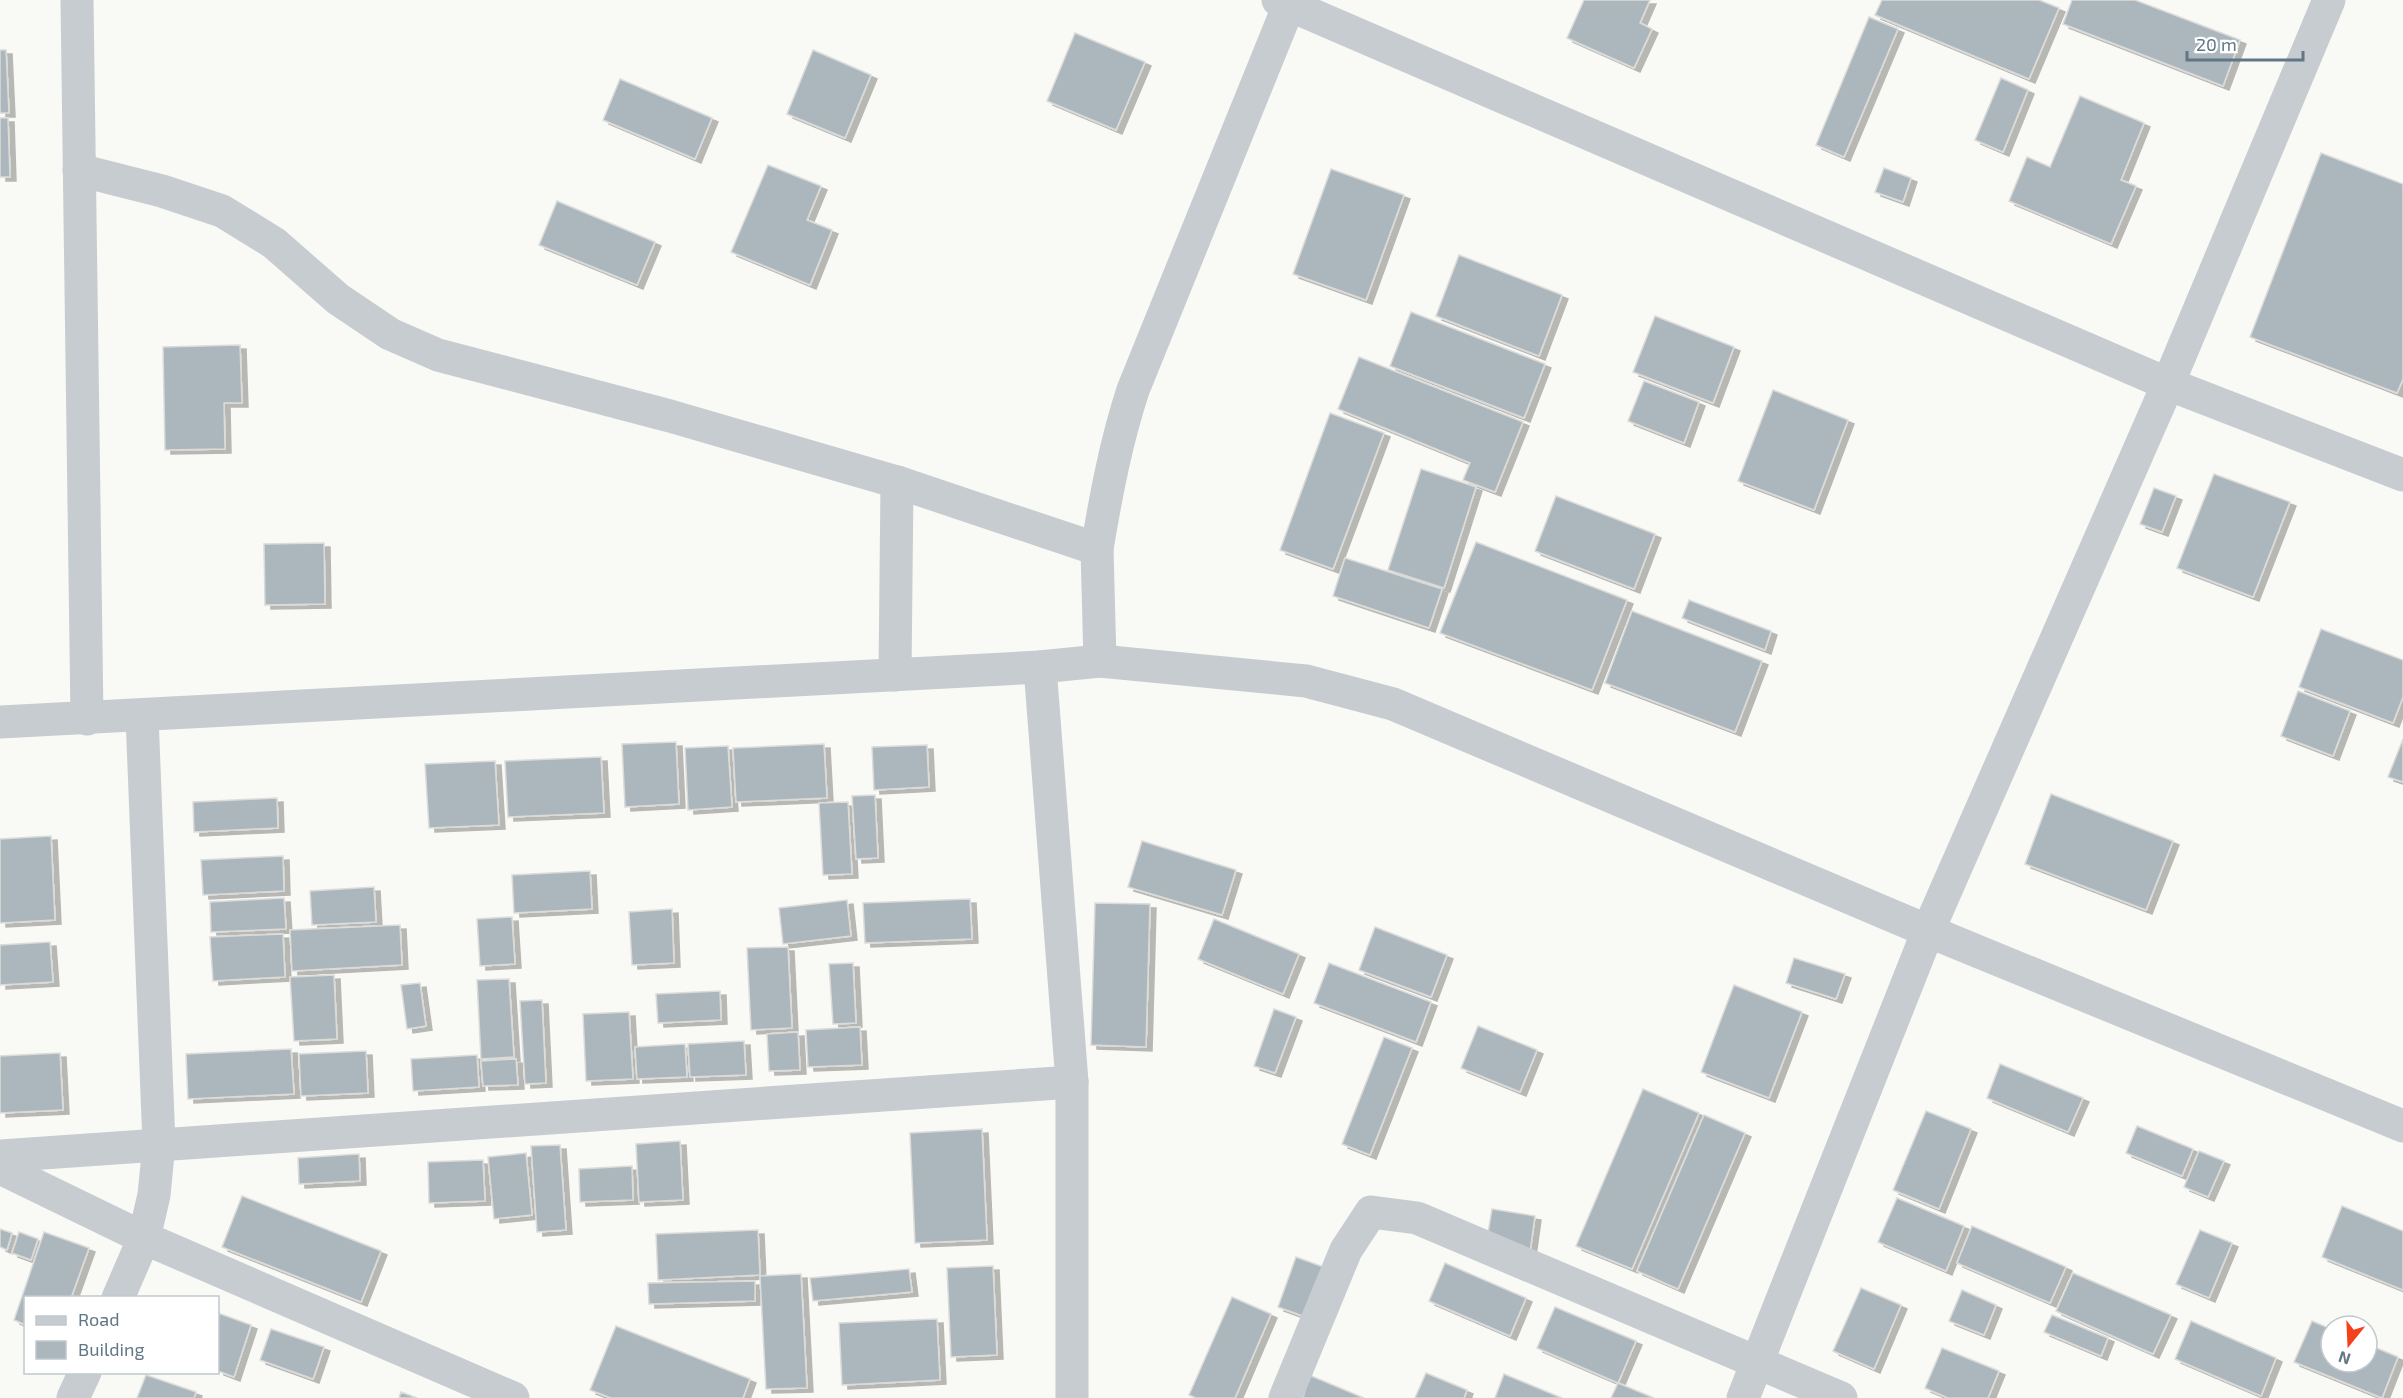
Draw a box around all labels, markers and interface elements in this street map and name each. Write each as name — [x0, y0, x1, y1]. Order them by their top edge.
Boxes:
scale bar — [2187, 24, 2302, 62]
text: 20 m — [2196, 33, 2237, 55]
legend — [24, 1296, 219, 1374]
text: Road — [78, 1308, 119, 1330]
north arrow — [2319, 1314, 2379, 1374]
text: Building — [78, 1338, 145, 1360]
text: N — [2336, 1348, 2353, 1370]

